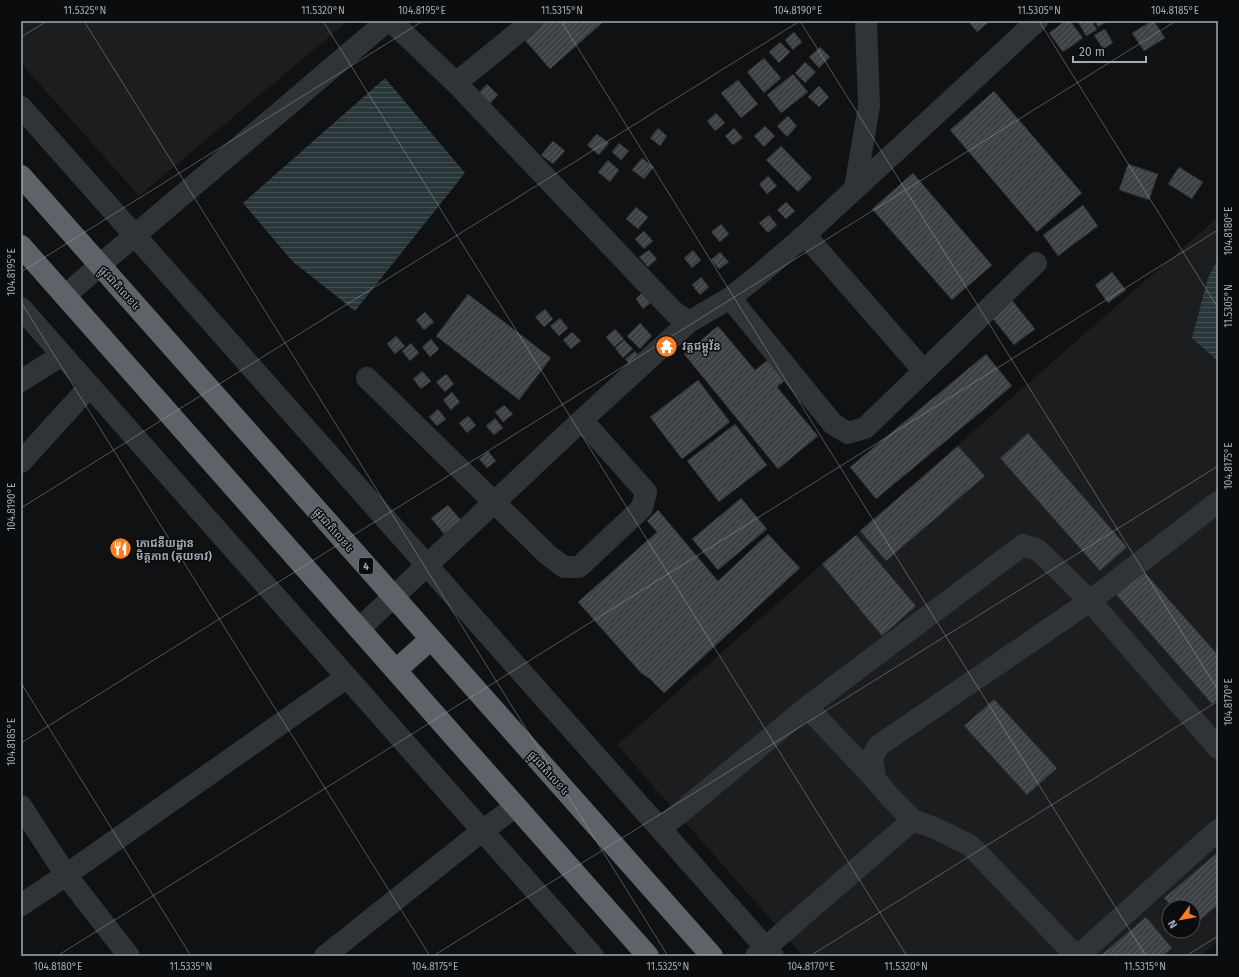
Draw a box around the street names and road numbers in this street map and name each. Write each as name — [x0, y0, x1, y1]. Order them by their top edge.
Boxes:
street label: ផ្លូវជាតិលេខ៤ — [94, 263, 143, 315]
street label: ផ្លូវជាតិលេខ៤ — [308, 505, 357, 558]
road number: 4 — [359, 558, 373, 574]
street label: ផ្លូវជាតិលេខ៤ — [523, 748, 572, 800]

